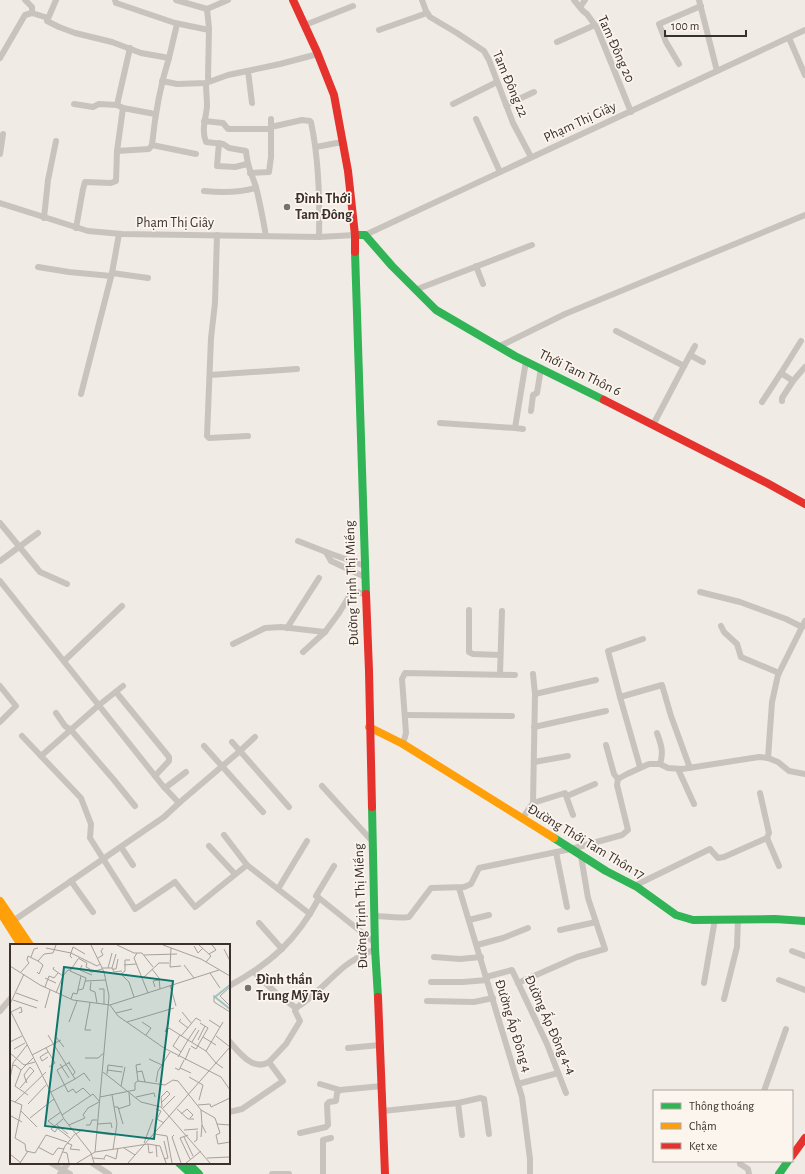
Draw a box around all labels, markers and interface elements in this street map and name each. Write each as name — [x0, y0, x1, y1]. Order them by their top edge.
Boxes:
scale bar — [665, 12, 746, 38]
street label: Tam Đông 20 — [595, 13, 637, 85]
text: 100 m — [671, 20, 699, 32]
street label: Tam Đông 22 — [490, 49, 530, 119]
street label: Phạm Thị Giây — [542, 99, 618, 145]
place label: Đình Thới Tam Đông — [295, 192, 353, 222]
marker: Đình Thới Tam Đông — [282, 202, 292, 212]
street label: Phạm Thị Giây — [136, 216, 214, 230]
street label: Thới Tam Thôn 6 — [537, 347, 623, 399]
street label: Đường Trịnh Thị Miếng — [342, 520, 361, 646]
street label: Đường Thới Tam Thôn 17 — [525, 802, 647, 883]
street label: Đường Trịnh Thị Miếng — [351, 843, 370, 969]
inset map — [10, 944, 230, 1164]
street label: Đường Ấp Đông 4-4 — [522, 971, 582, 1077]
place label: Đình thần Trung Mỹ Tây — [256, 972, 330, 1003]
street label: Đường Ấp Đông 4 — [492, 977, 538, 1074]
marker: Đình thần Trung Mỹ Tây — [243, 983, 253, 993]
legend — [653, 1090, 793, 1162]
text: Thông thoáng — [689, 1100, 754, 1112]
text: Chậm — [689, 1120, 717, 1132]
text: Kẹt xe — [689, 1140, 717, 1152]

